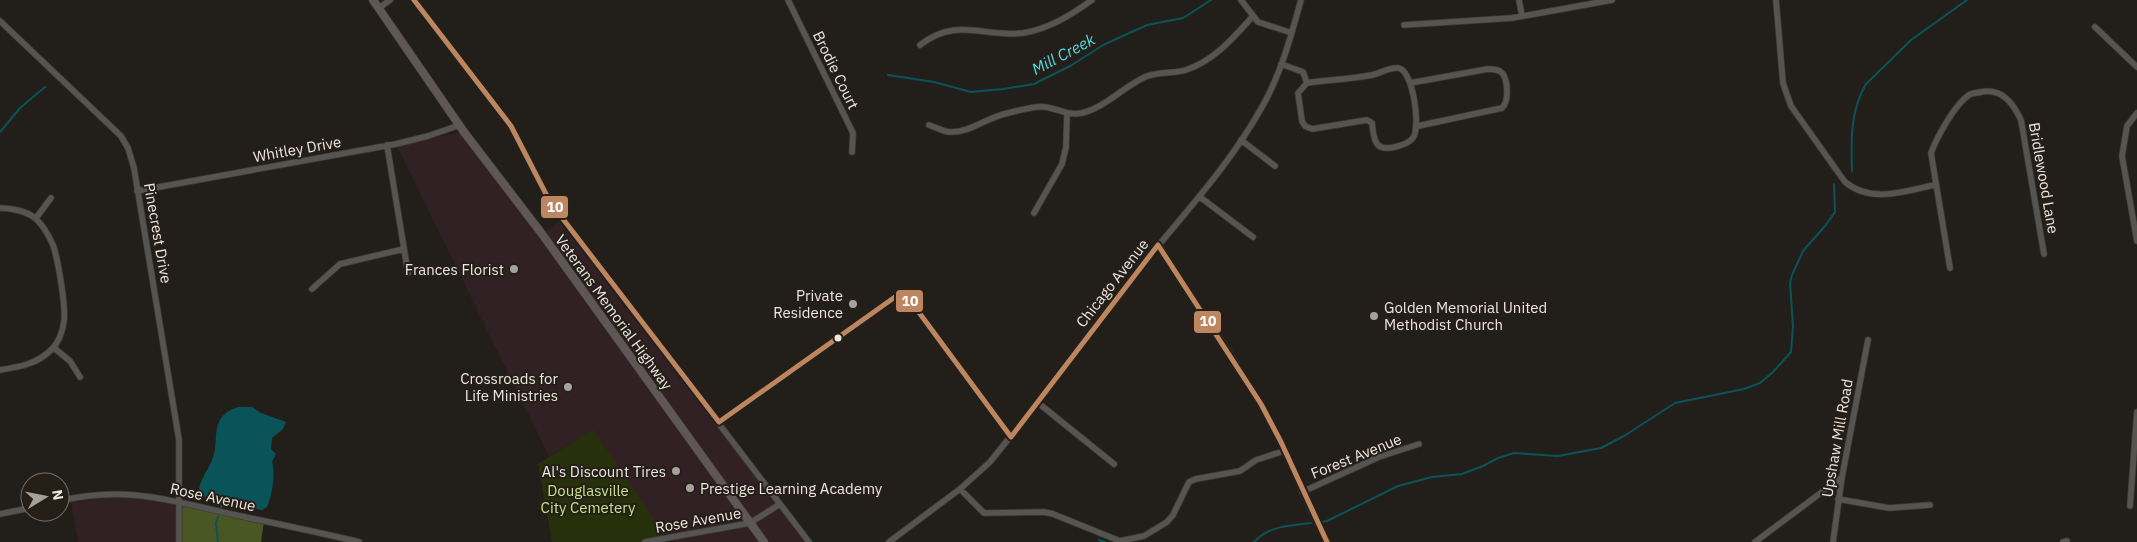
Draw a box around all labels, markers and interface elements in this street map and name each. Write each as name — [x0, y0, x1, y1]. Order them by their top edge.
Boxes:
street label: Brodie Court — [809, 28, 863, 112]
water label: Mill Creek — [1028, 29, 1099, 79]
street label: Bridlewood Lane — [2025, 121, 2063, 235]
street label: Whitley Drive — [252, 132, 342, 166]
street label: Pinecrest Drive — [140, 181, 176, 285]
line badge: 10 — [540, 195, 569, 219]
text: 10 — [547, 198, 563, 216]
street label: Veterans Memorial Highway — [551, 231, 677, 394]
street label: Chicago Avenue — [1072, 235, 1152, 331]
place label: Frances Florist — [405, 260, 504, 279]
marker: Frances Florist — [508, 263, 520, 275]
place label: Private Residence — [773, 286, 843, 322]
line badge: 10 — [895, 289, 924, 313]
text: 10 — [902, 292, 918, 310]
marker: Private Residence — [847, 298, 859, 310]
place label: Golden Memorial United Methodist Church — [1384, 298, 1547, 334]
line badge: 10 — [1193, 310, 1222, 334]
marker: Golden Memorial United Methodist Church — [1368, 310, 1380, 322]
text: 10 — [1200, 312, 1216, 330]
unlabelled marker — [833, 333, 843, 343]
place label: Crossroads for Life Ministries — [460, 369, 558, 405]
street label: Upshaw Mill Road — [1817, 377, 1857, 499]
marker: Crossroads for Life Ministries — [562, 381, 574, 393]
street label: Forest Avenue — [1308, 429, 1404, 483]
place label: Al's Discount Tires — [542, 462, 666, 481]
marker: Al's Discount Tires — [670, 465, 682, 477]
north arrow — [20, 472, 70, 522]
street label: Rose Avenue — [168, 479, 258, 515]
place label: Prestige Learning Academy — [700, 479, 883, 498]
park label: Douglasville City Cemetery — [541, 481, 636, 517]
marker: Prestige Learning Academy — [684, 482, 696, 494]
text: N — [48, 488, 68, 501]
street label: Rose Avenue — [654, 503, 742, 537]

